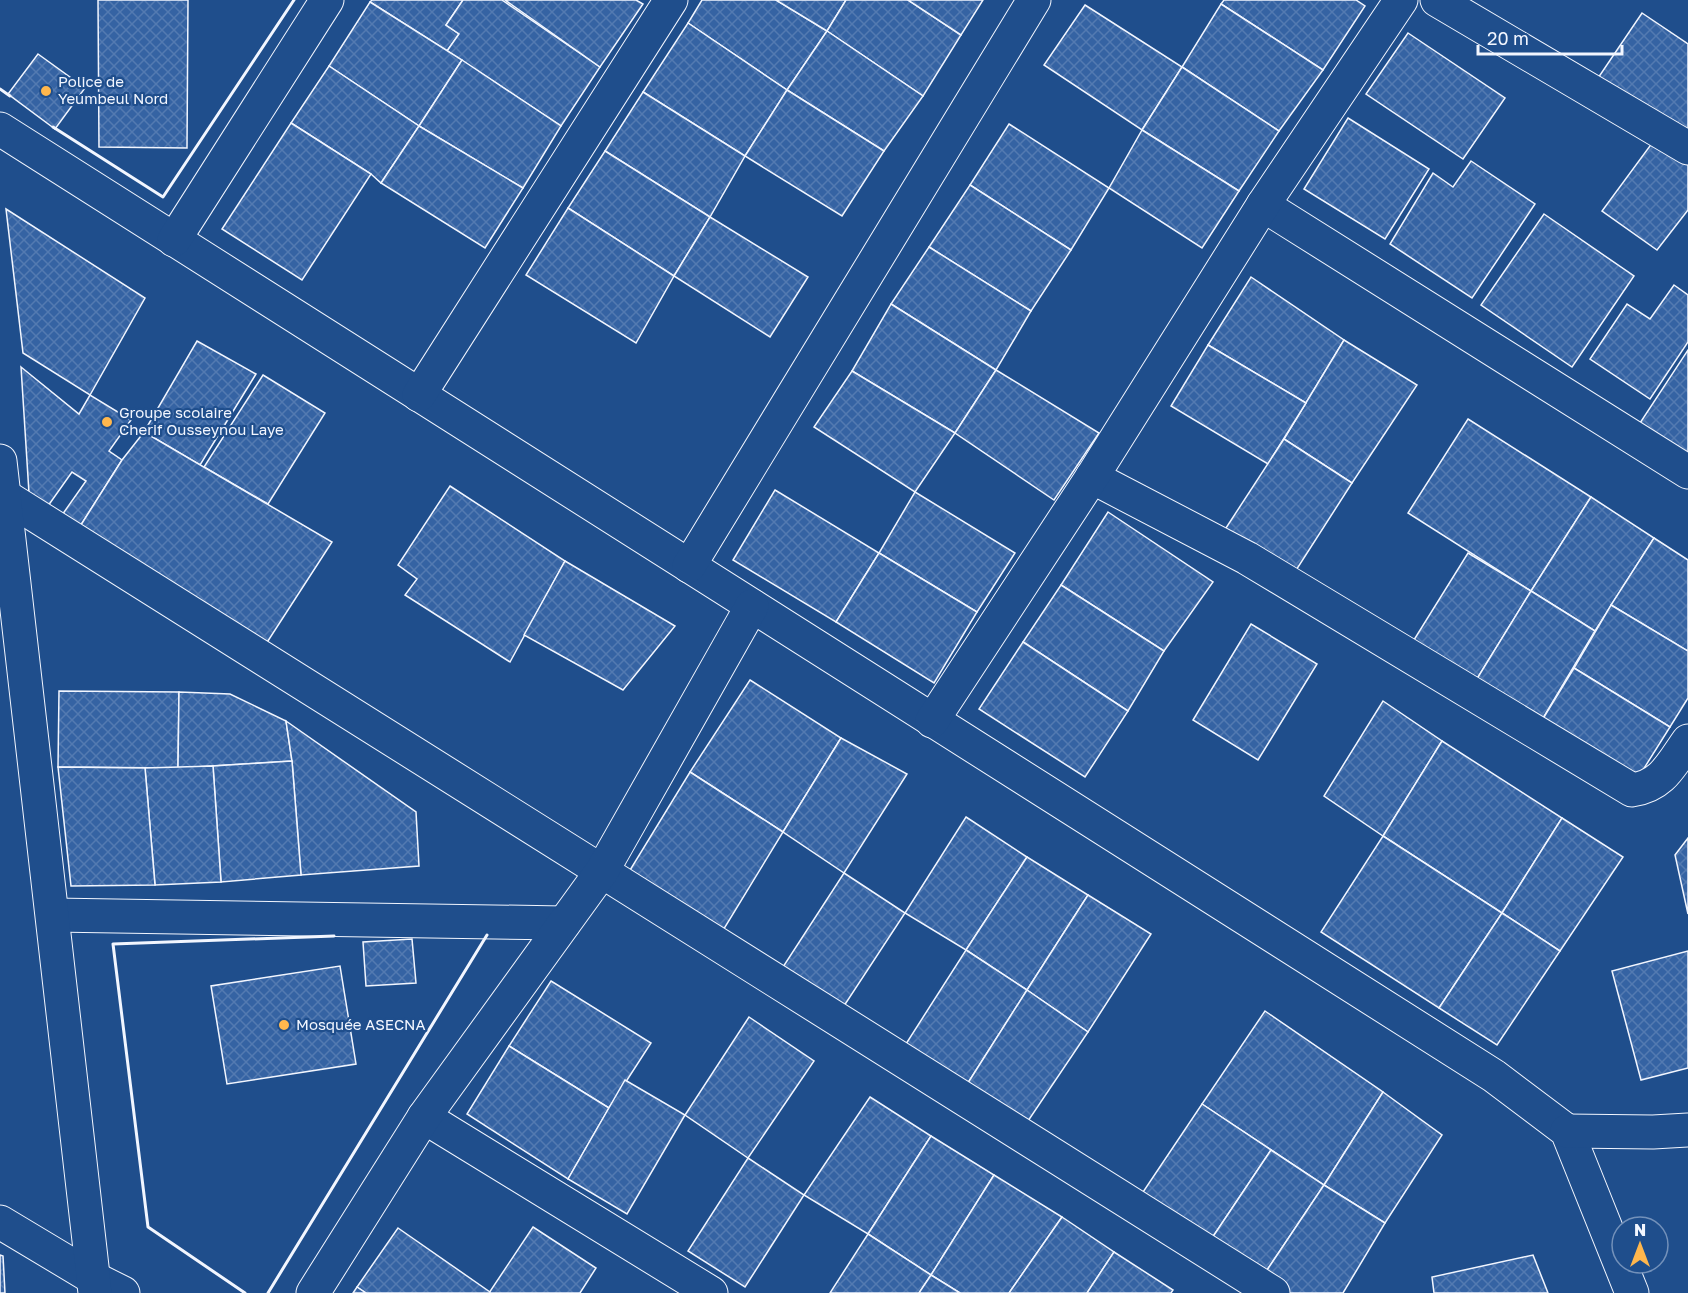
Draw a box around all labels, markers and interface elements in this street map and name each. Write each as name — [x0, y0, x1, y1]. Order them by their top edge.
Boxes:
scale bar — [1478, 18, 1622, 56]
text: 20 m — [1487, 27, 1529, 49]
place label: Police de Yeumbeul Nord — [58, 72, 168, 107]
marker: Police de Yeumbeul Nord — [39, 84, 53, 98]
place label: Groupe scolaire Cherif Ousseynou Laye — [119, 403, 284, 438]
marker: Groupe scolaire Cherif Ousseynou Laye — [100, 415, 114, 429]
place label: Mosquée ASECNA — [296, 1015, 426, 1033]
marker: Mosquée ASECNA — [277, 1018, 291, 1032]
north arrow — [1610, 1215, 1670, 1275]
text: N — [1634, 1220, 1646, 1240]

